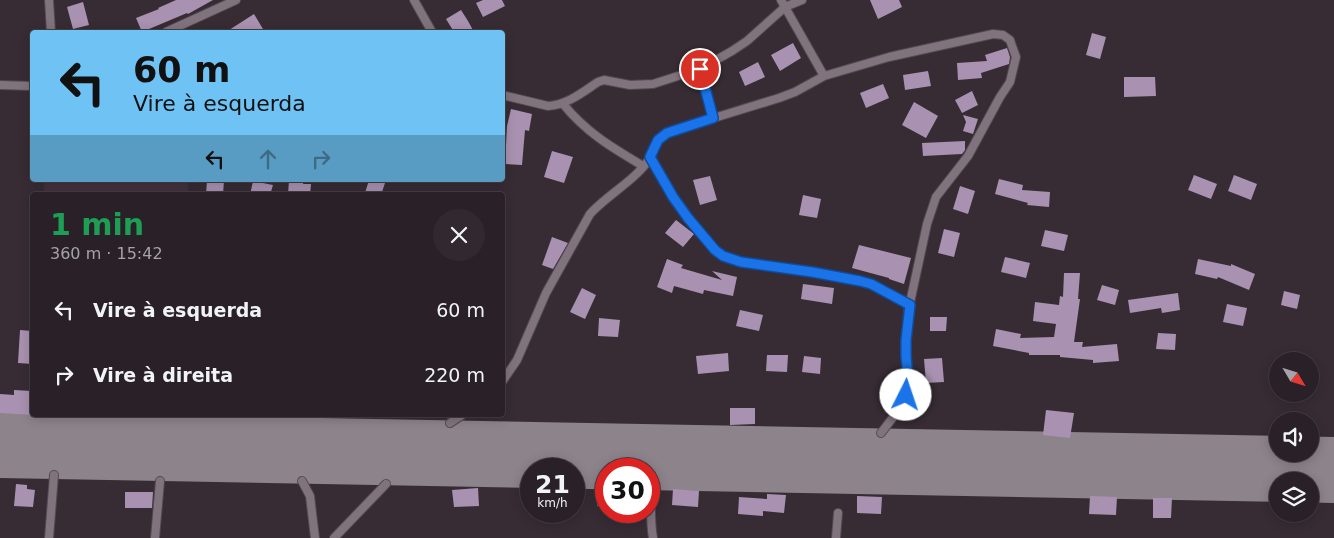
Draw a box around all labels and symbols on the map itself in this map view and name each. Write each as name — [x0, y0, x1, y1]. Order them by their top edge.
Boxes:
pin — [679, 48, 721, 90]
north arrow — [1269, 352, 1319, 402]
position arrow — [879, 368, 931, 420]
speed limit sign: 30 — [595, 458, 660, 523]

